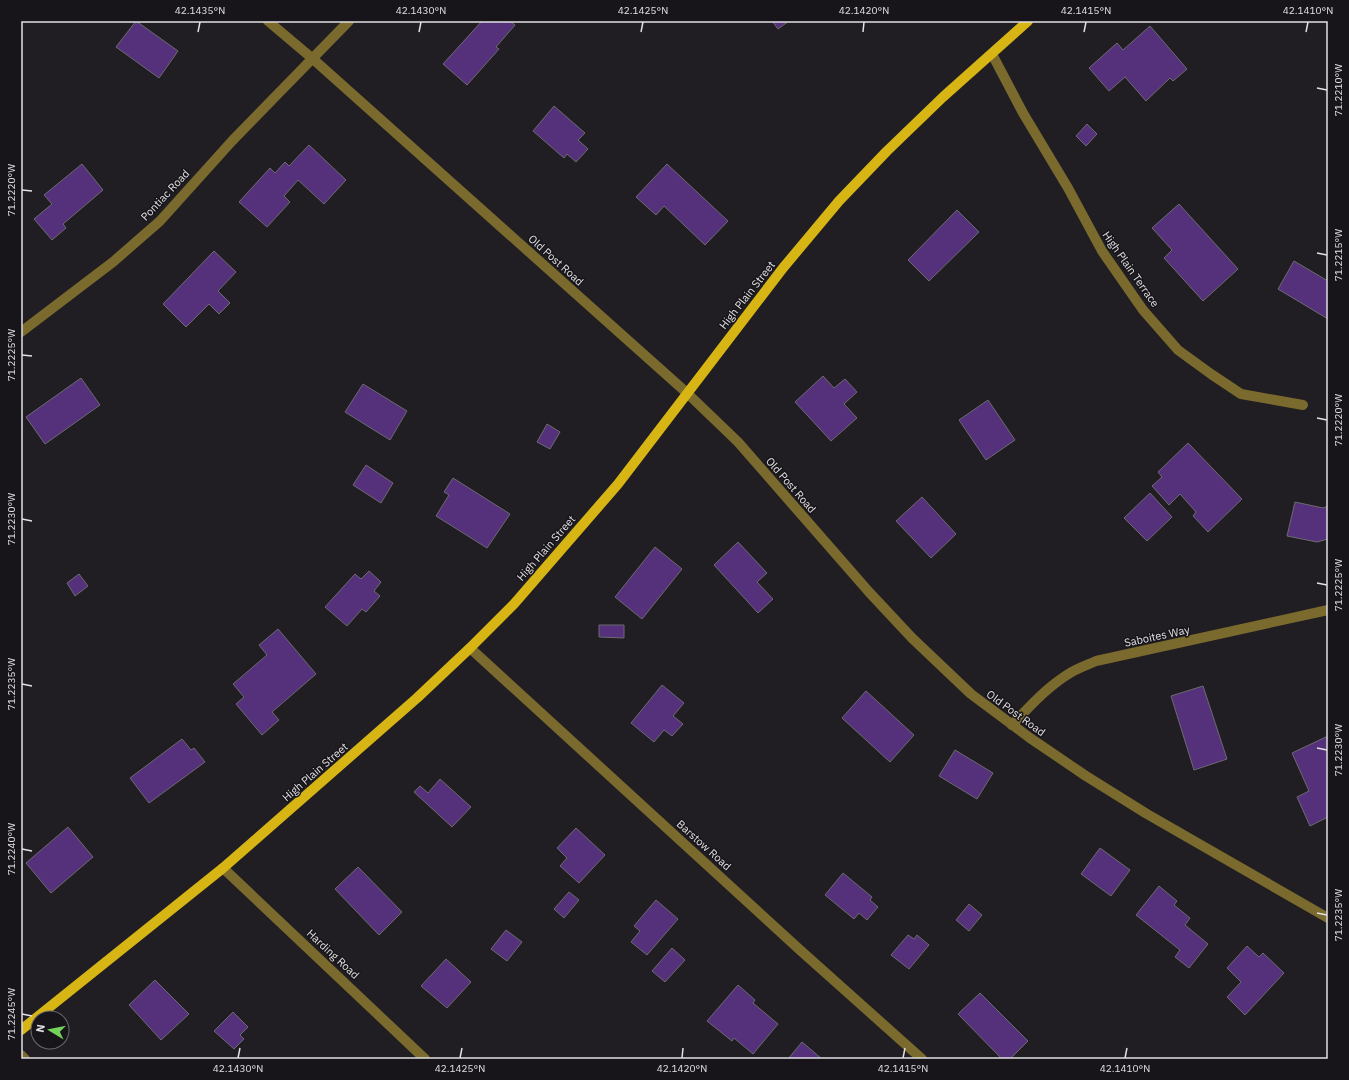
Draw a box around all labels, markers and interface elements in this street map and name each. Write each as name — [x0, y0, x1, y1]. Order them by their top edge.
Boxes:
text: 42.1435°N — [175, 4, 225, 17]
text: 42.1430°N — [396, 4, 446, 17]
text: 42.1425°N — [618, 4, 668, 17]
text: 42.1420°N — [839, 4, 889, 17]
text: 42.1415°N — [1061, 4, 1111, 17]
text: 42.1410°N — [1283, 4, 1333, 17]
text: 71.2210°W — [1332, 64, 1345, 116]
text: 71.2220°W — [5, 164, 18, 216]
street label: Pontiac Road — [138, 167, 192, 223]
street label: High Plain Terrace — [1100, 228, 1162, 310]
text: 71.2215°W — [1332, 229, 1345, 281]
street label: Old Post Road — [526, 232, 586, 288]
street label: High Plain Street — [716, 258, 778, 332]
text: 71.2225°W — [5, 329, 18, 381]
text: 71.2220°W — [1332, 394, 1345, 446]
street label: Old Post Road — [763, 454, 819, 516]
text: 71.2230°W — [5, 493, 18, 545]
street label: High Plain Street — [514, 512, 578, 584]
text: 71.2225°W — [1332, 559, 1345, 611]
street label: Saboites Way — [1123, 622, 1191, 650]
text: 71.2235°W — [5, 658, 18, 710]
street label: Old Post Road — [984, 687, 1048, 739]
text: 71.2230°W — [1332, 724, 1345, 776]
street label: High Plain Street — [279, 740, 351, 804]
street label: Barstow Road — [674, 817, 734, 873]
text: 71.2240°W — [5, 823, 18, 875]
text: 71.2235°W — [1332, 889, 1345, 941]
street label: Harding Road — [304, 926, 362, 982]
text: 71.2245°W — [5, 988, 18, 1040]
north arrow — [30, 1010, 70, 1050]
text: N — [33, 1023, 48, 1033]
text: 42.1430°N — [213, 1062, 263, 1075]
text: 42.1425°N — [435, 1062, 485, 1075]
text: 42.1420°N — [657, 1062, 707, 1075]
text: 42.1415°N — [878, 1062, 928, 1075]
text: 42.1410°N — [1100, 1062, 1150, 1075]

